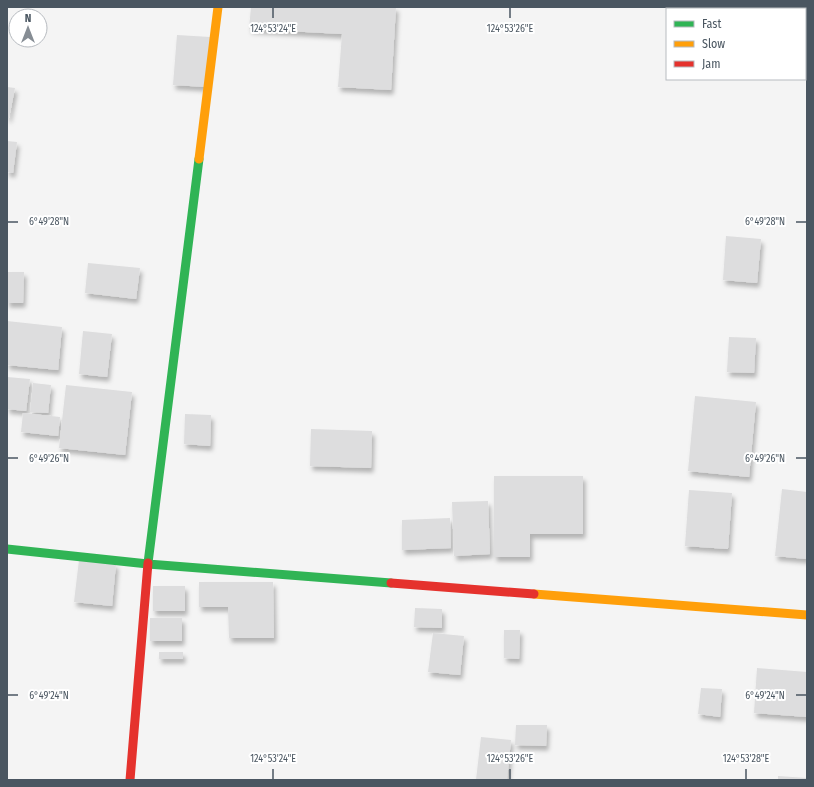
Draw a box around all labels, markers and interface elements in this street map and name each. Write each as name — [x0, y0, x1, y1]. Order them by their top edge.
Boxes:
north arrow — [8, 8, 48, 48]
legend — [666, 8, 806, 80]
text: N — [25, 12, 31, 25]
text: Fast — [702, 17, 721, 31]
text: 124°53'24"E — [250, 23, 296, 35]
text: 124°53'26"E — [487, 23, 533, 35]
text: Slow — [702, 37, 725, 51]
text: Jam — [702, 57, 720, 71]
text: 6°49'28"N — [29, 216, 69, 228]
text: 6°49'28"N — [745, 216, 785, 228]
text: 6°49'26"N — [29, 453, 69, 465]
text: 6°49'26"N — [745, 453, 785, 465]
text: 6°49'24"N — [29, 690, 69, 702]
text: 6°49'24"N — [745, 690, 785, 702]
text: 124°53'24"E — [250, 753, 296, 765]
text: 124°53'26"E — [487, 753, 533, 765]
text: 124°53'28"E — [723, 753, 770, 765]

